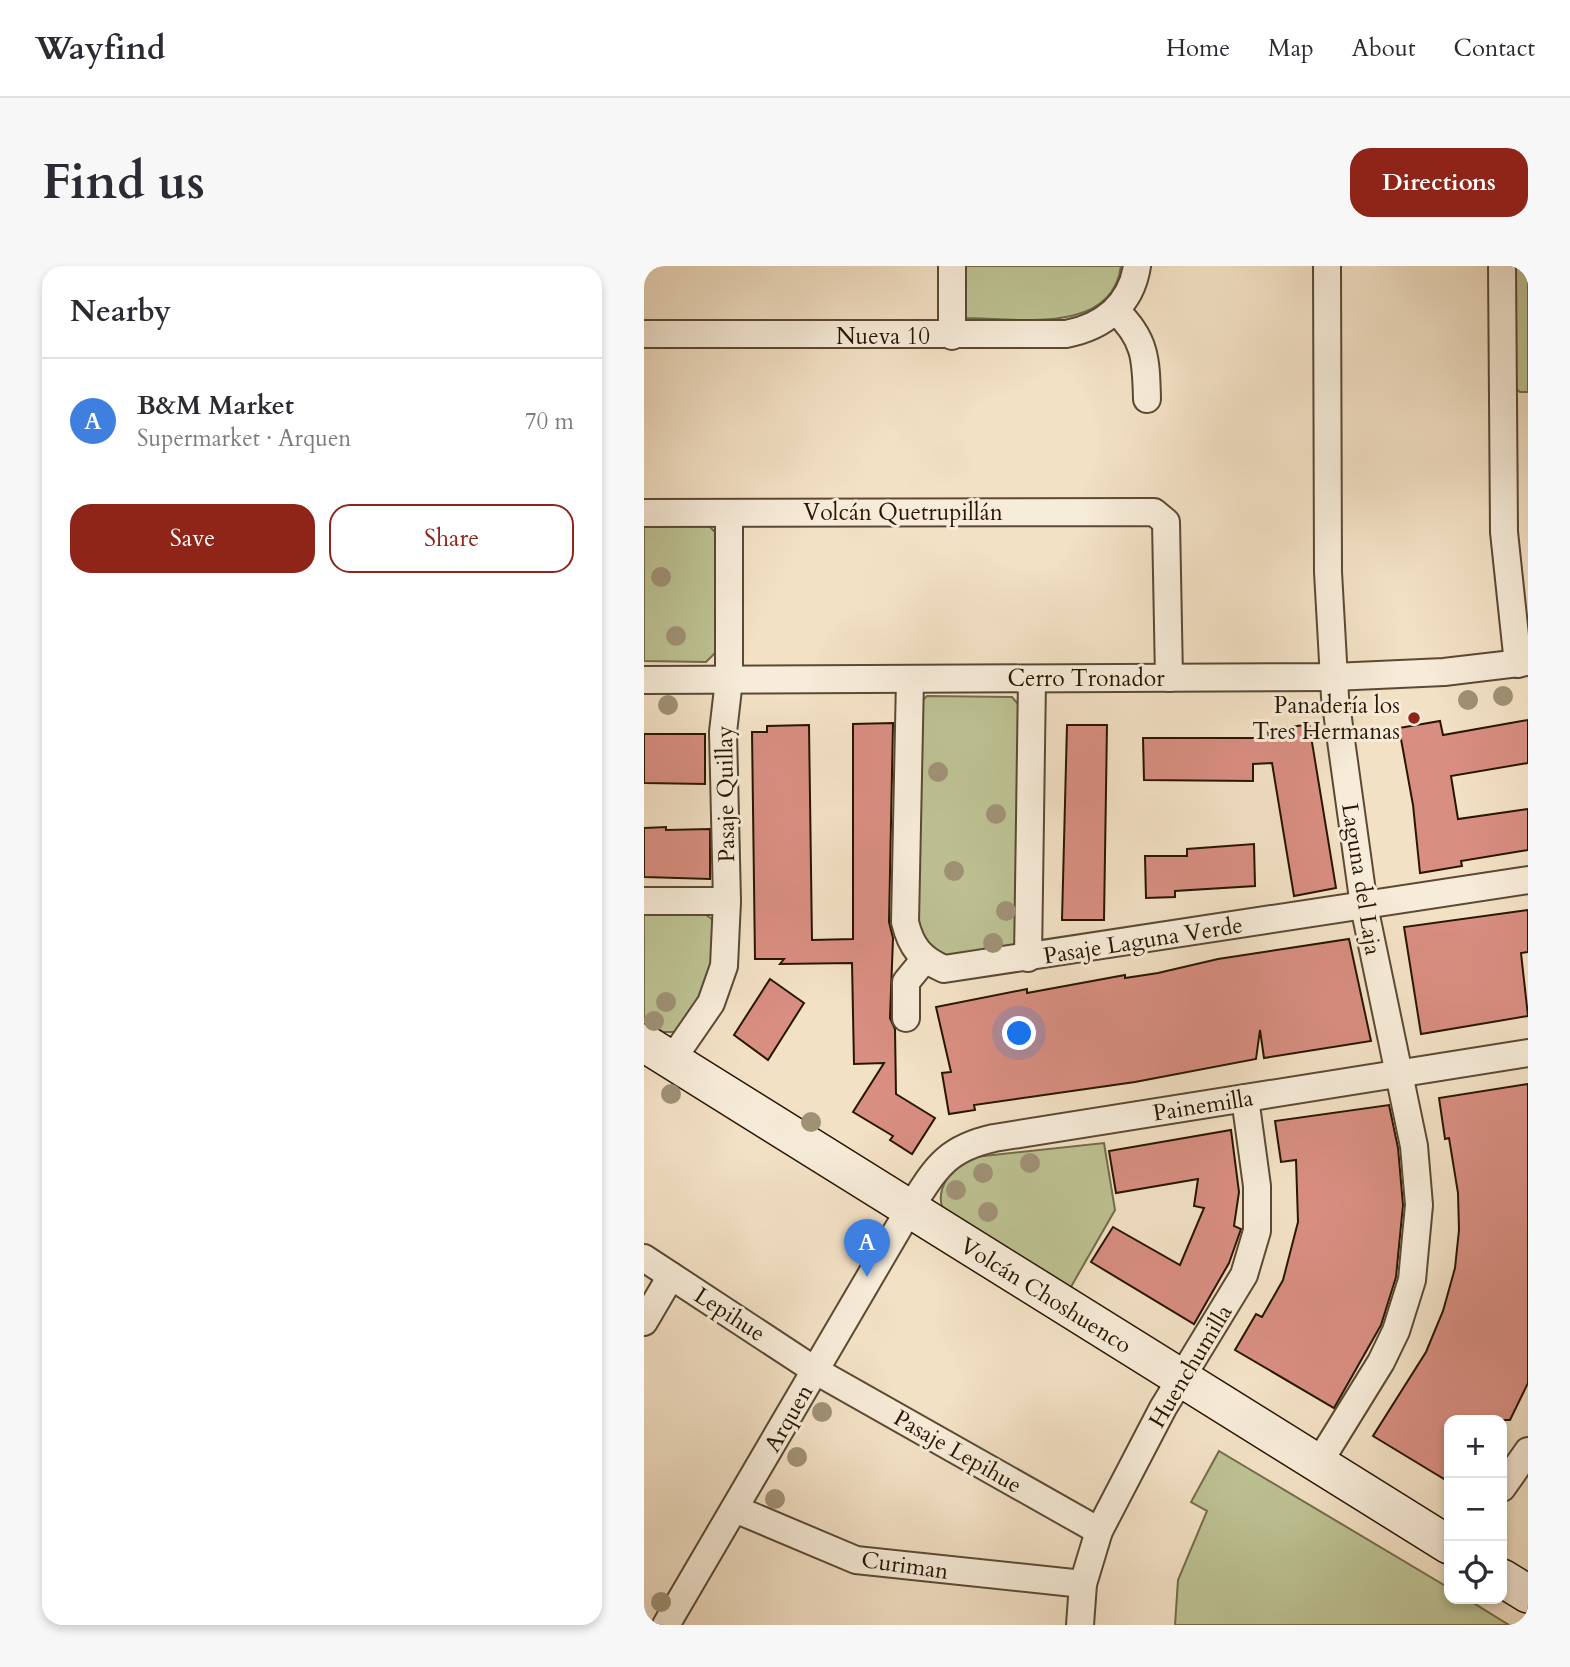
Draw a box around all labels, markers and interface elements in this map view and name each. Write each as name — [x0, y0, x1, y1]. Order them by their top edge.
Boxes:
text: Wayfind — [35, 26, 166, 71]
text: Home — [1166, 32, 1230, 65]
text: Map — [1268, 32, 1314, 65]
text: About — [1352, 32, 1416, 65]
text: Contact — [1454, 32, 1535, 65]
button: Directions — [1350, 148, 1528, 217]
text: Find us — [42, 149, 205, 216]
text: Nearby — [70, 291, 171, 332]
street label: Nueva 10 — [836, 321, 930, 352]
text: B&M Market — [137, 388, 294, 423]
text: A — [84, 406, 102, 437]
text: 70 m — [525, 406, 574, 437]
text: Supermarket · Arquen — [137, 423, 351, 454]
street label: Volcán Quetrupillán — [803, 497, 1003, 528]
button: Save — [70, 504, 315, 573]
button: Share — [329, 504, 574, 573]
street label: Cerro Tronador — [1007, 663, 1165, 694]
place label: Panadería los Tres Hermanas — [1252, 690, 1400, 747]
marker: Panadería los Tres Hermanas — [1406, 710, 1422, 726]
street label: Pasaje Quillay — [709, 725, 742, 863]
street label: Laguna del Laja — [1334, 801, 1389, 957]
street label: Pasaje Laguna Verde — [1041, 909, 1245, 972]
your location — [1002, 1016, 1036, 1050]
street label: Painemilla — [1151, 1082, 1255, 1129]
pin: A — [844, 1219, 890, 1277]
street label: Volcán Choshuenco — [954, 1230, 1137, 1361]
street label: Lepihue — [688, 1280, 771, 1349]
street label: Huenchumilla — [1141, 1299, 1239, 1434]
street label: Arquen — [757, 1379, 820, 1458]
street label: Pasaje Lepihue — [888, 1402, 1027, 1501]
map controls — [1444, 1415, 1507, 1604]
button: + — [1444, 1415, 1507, 1478]
button: − — [1444, 1478, 1507, 1541]
button: locate — [1444, 1541, 1507, 1604]
street label: Curiman — [859, 1544, 950, 1587]

